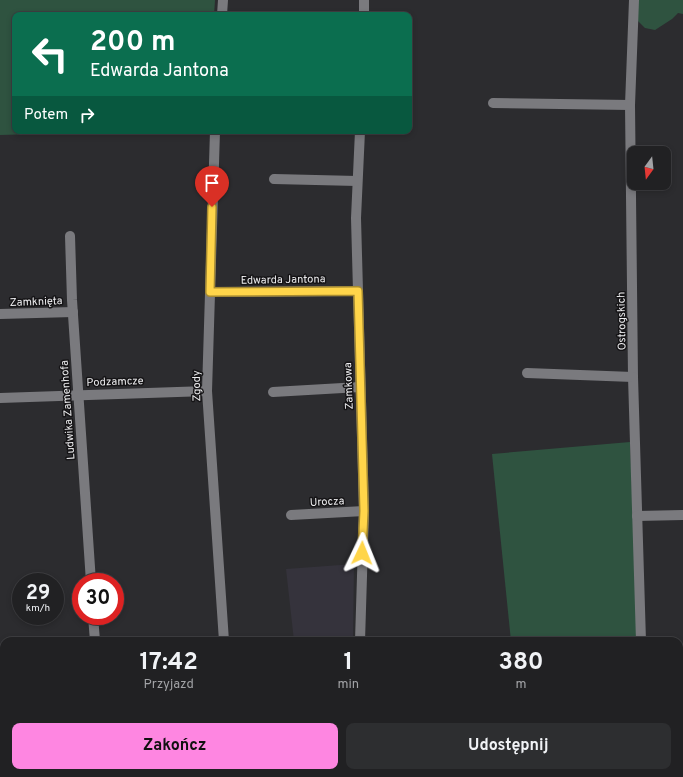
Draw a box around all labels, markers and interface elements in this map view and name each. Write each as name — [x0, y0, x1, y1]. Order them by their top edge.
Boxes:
text: 200 m — [90, 25, 176, 61]
icon: left — [24, 28, 76, 80]
text: Edwarda Jantona — [90, 60, 229, 83]
icon: right — [76, 104, 98, 126]
text: Potem — [24, 106, 68, 125]
north arrow — [627, 146, 671, 190]
map controls — [627, 146, 671, 190]
pin — [195, 166, 229, 207]
icon: arrive — [201, 172, 223, 194]
street label: Edwarda Jantona — [241, 272, 326, 288]
street label: Ostrogskich — [614, 292, 630, 350]
street label: Zamknięta — [9, 294, 63, 310]
street label: Ludwika Zamenhofa — [58, 360, 78, 460]
street label: Zamkowa — [341, 362, 357, 410]
street label: Zgody — [190, 370, 204, 402]
street label: Podzamcze — [86, 374, 144, 390]
street label: Urocza — [309, 494, 345, 510]
position arrow — [341, 532, 383, 574]
speed limit sign: 30 — [72, 573, 124, 625]
text: 29 — [26, 581, 50, 607]
text: km/h — [26, 602, 50, 615]
text: 17:42 — [140, 648, 198, 678]
text: 1 — [343, 648, 353, 678]
text: 380 — [499, 648, 543, 678]
text: Przyjazd — [144, 677, 194, 693]
text: min — [337, 677, 359, 693]
text: m — [515, 677, 527, 693]
button: Zakończ — [12, 723, 338, 769]
button: Udostępnij — [346, 723, 671, 769]

